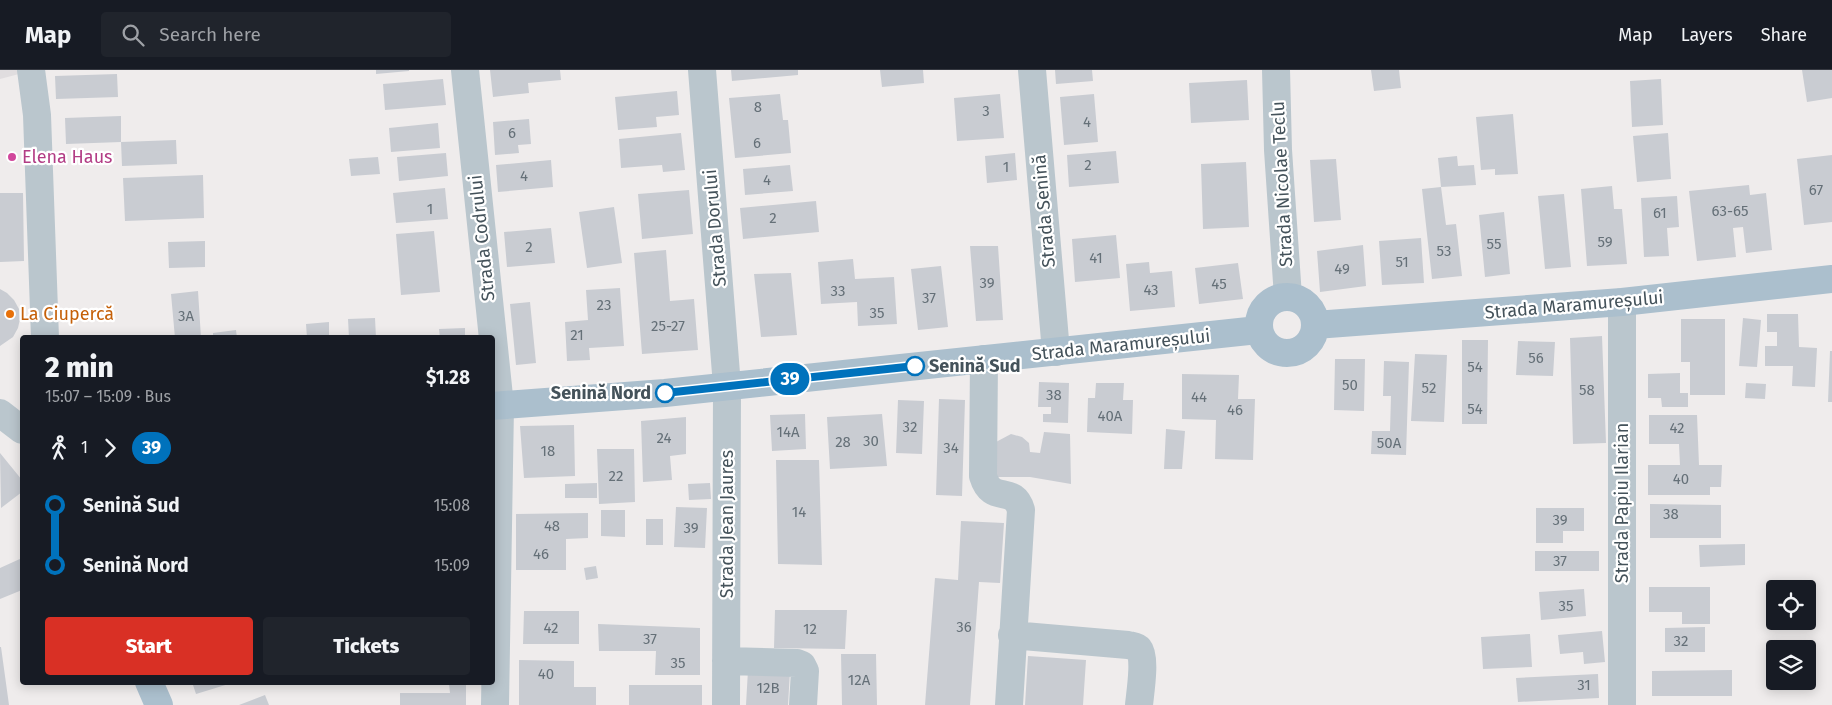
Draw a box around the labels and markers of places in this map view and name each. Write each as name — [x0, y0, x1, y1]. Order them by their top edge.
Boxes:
place label: Elena Haus — [22, 146, 113, 168]
marker: Elena Haus — [6, 151, 18, 163]
place label: La Ciupercă — [20, 303, 114, 325]
marker: La Ciupercă — [4, 308, 16, 320]
place label: Senină Sud — [929, 355, 1021, 377]
marker: Senină Sud — [905, 356, 925, 376]
place label: Senină Nord — [551, 382, 651, 404]
marker: Senină Nord — [655, 383, 675, 403]

